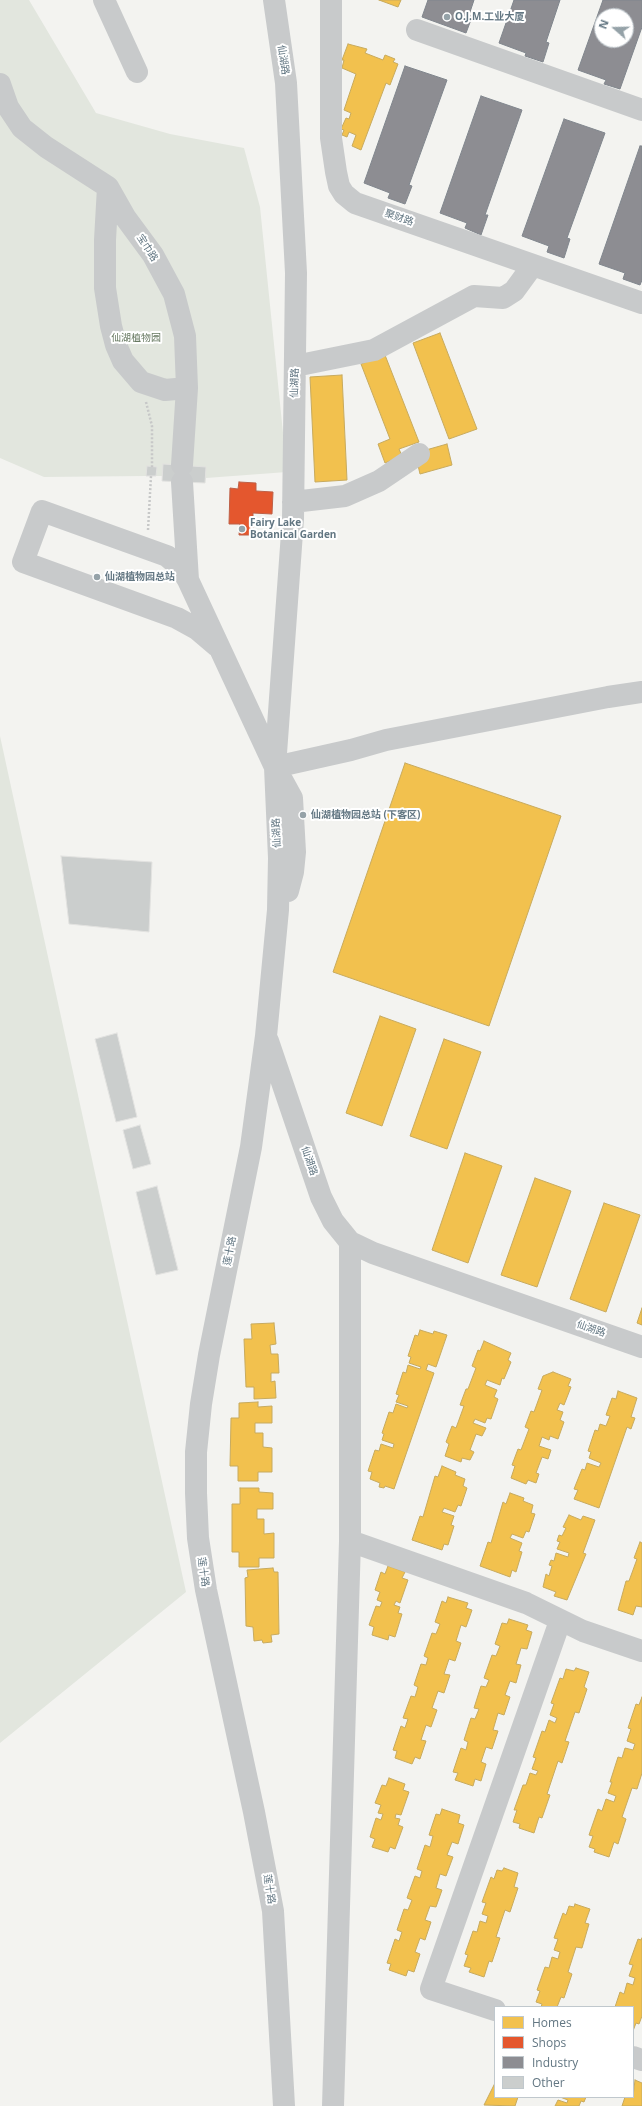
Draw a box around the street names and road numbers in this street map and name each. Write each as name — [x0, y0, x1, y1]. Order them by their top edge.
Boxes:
street label: 仙湖路 — [275, 44, 291, 76]
street label: 聚财路 — [383, 207, 415, 229]
street label: 宝巾路 — [134, 232, 160, 264]
street label: 仙湖路 — [289, 368, 301, 398]
street label: 仙湖路 — [270, 818, 284, 848]
street label: 仙湖路 — [298, 1145, 320, 1177]
street label: 莲十路 — [221, 1235, 239, 1267]
street label: 仙湖路 — [575, 1318, 607, 1340]
street label: 莲十路 — [195, 1556, 211, 1588]
street label: 莲十路 — [261, 1873, 277, 1905]

